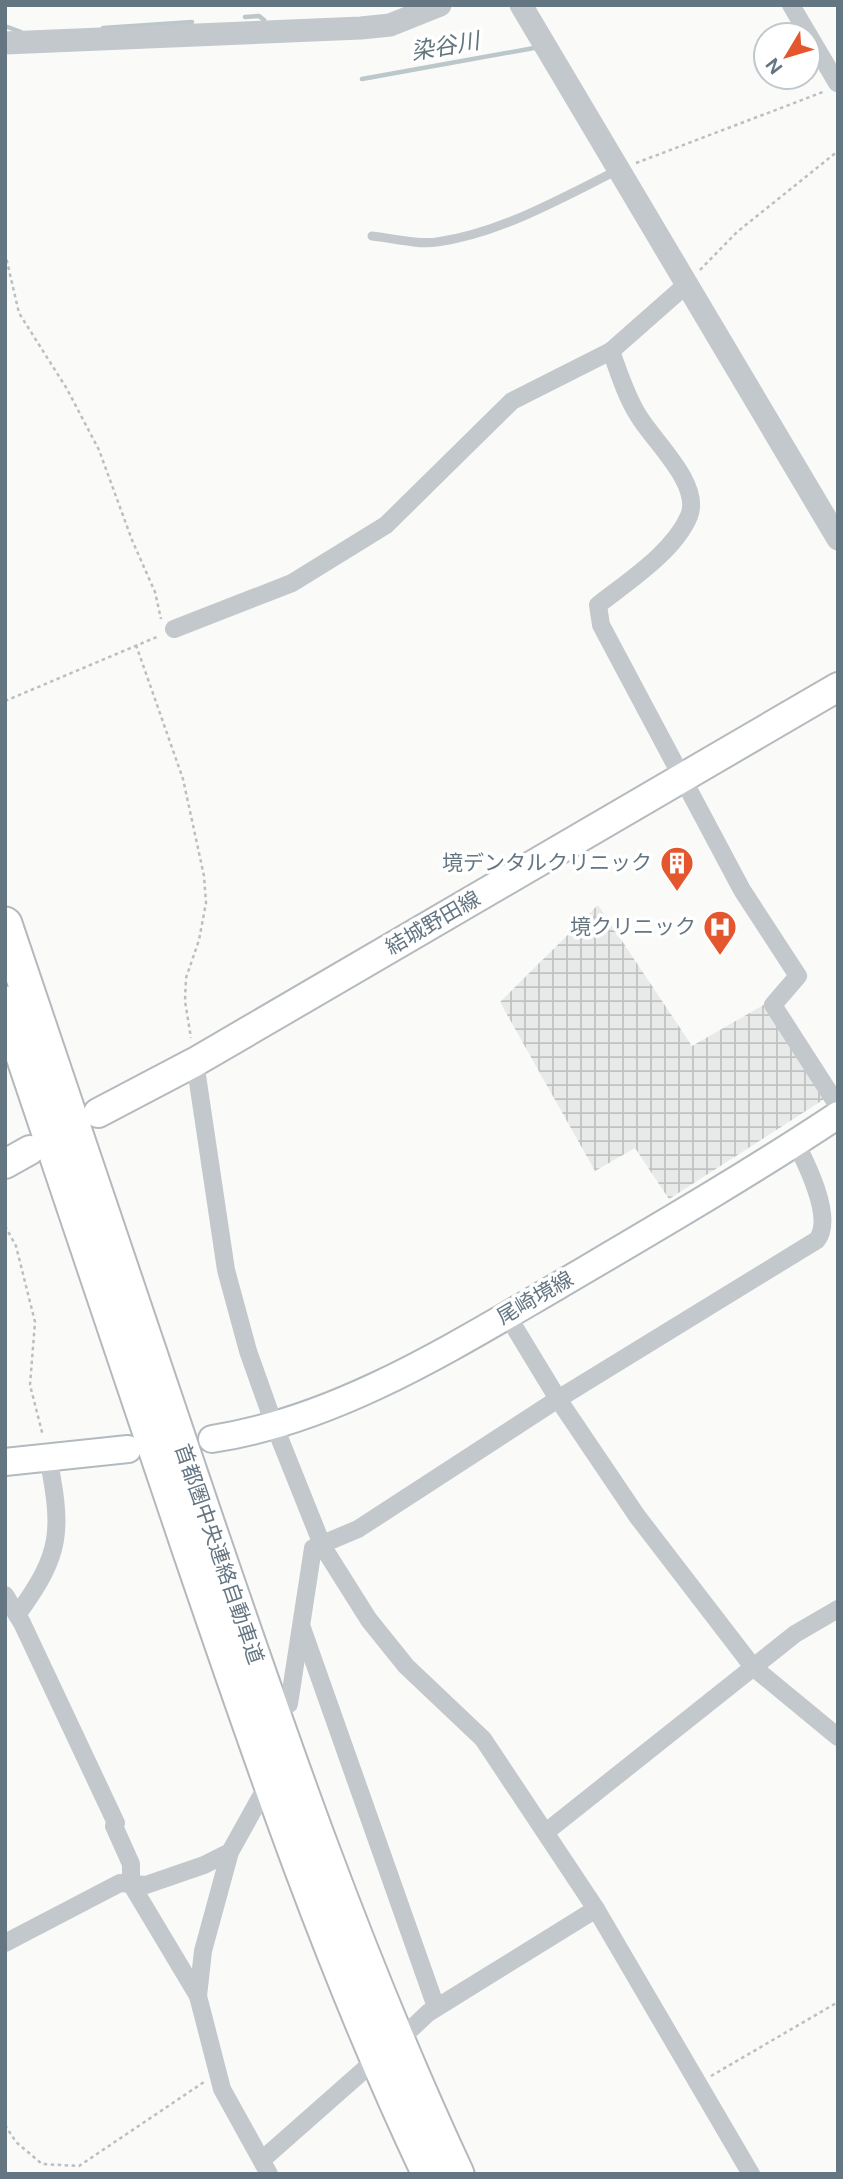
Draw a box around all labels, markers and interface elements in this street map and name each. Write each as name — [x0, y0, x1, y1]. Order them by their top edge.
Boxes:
north arrow — [752, 21, 822, 91]
water label: 染谷川 — [408, 25, 485, 67]
text: N — [760, 53, 788, 79]
building icon: 境デンタルクリニック — [658, 844, 696, 893]
place label: 境デンタルクリニック — [442, 849, 652, 877]
street label: 結城野田線 — [381, 885, 485, 961]
hospital icon: 境クリニック — [701, 908, 739, 957]
place label: 境クリニック — [570, 913, 696, 941]
street label: 尾崎境線 — [492, 1265, 578, 1331]
street label: 首都圏中央連絡自動車道 — [168, 1440, 270, 1668]

